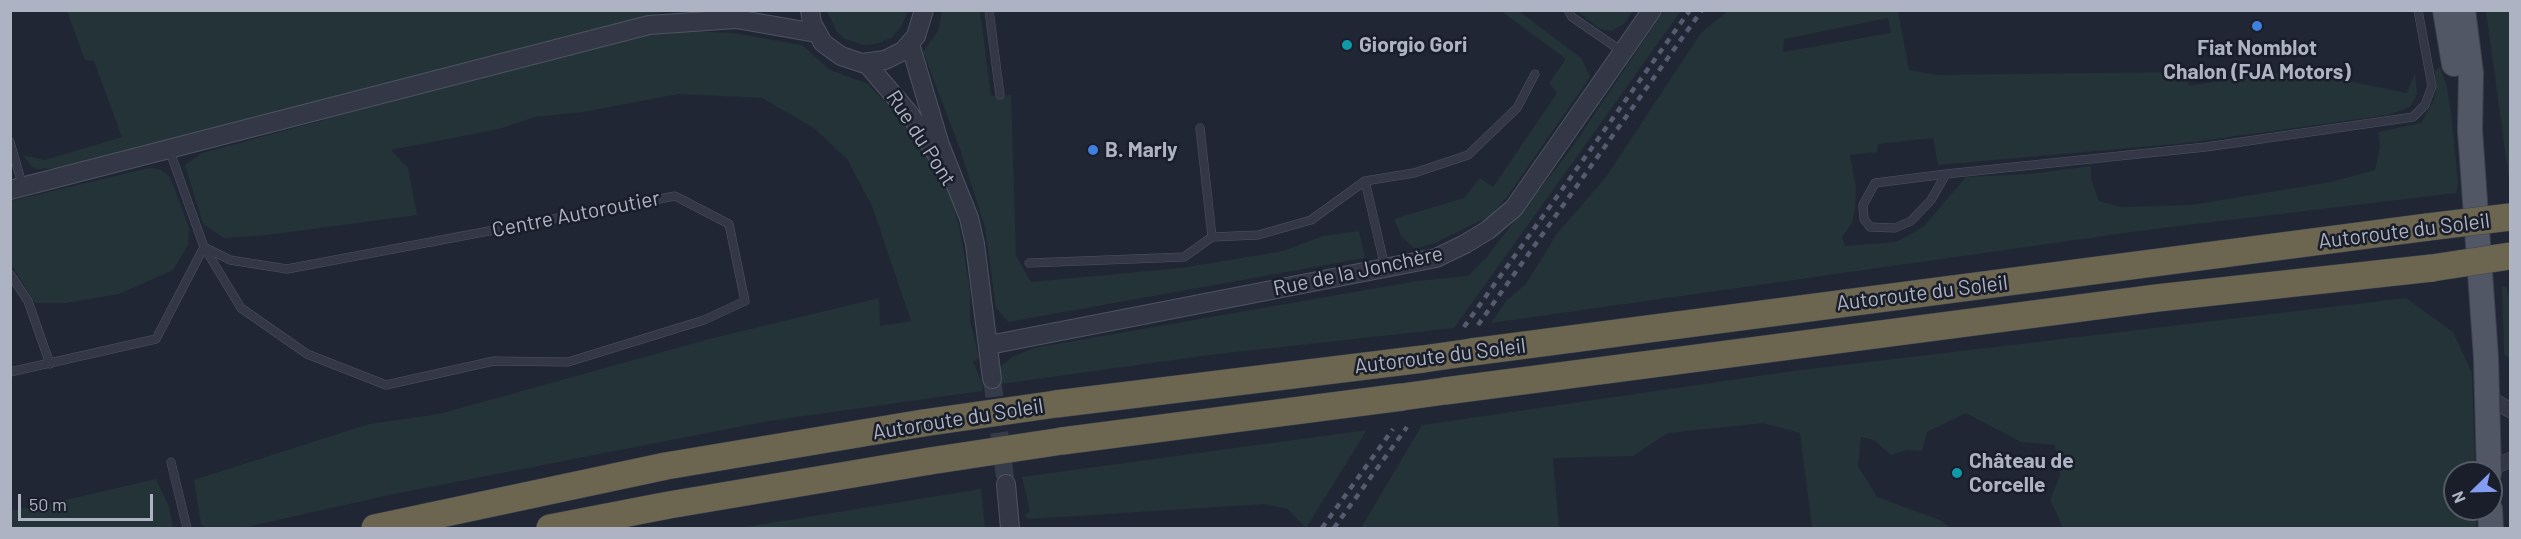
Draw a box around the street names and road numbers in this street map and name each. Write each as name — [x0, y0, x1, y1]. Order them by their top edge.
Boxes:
street label: Rue du Pont — [881, 85, 961, 191]
street label: Centre Autoroutier — [490, 185, 662, 243]
street label: Autoroute du Soleil — [2317, 208, 2491, 254]
street label: Rue de la Jonchère — [1271, 241, 1445, 301]
street label: Autoroute du Soleil — [1835, 270, 2009, 316]
street label: Autoroute du Soleil — [1353, 333, 1527, 379]
street label: Autoroute du Soleil — [871, 393, 1045, 445]

